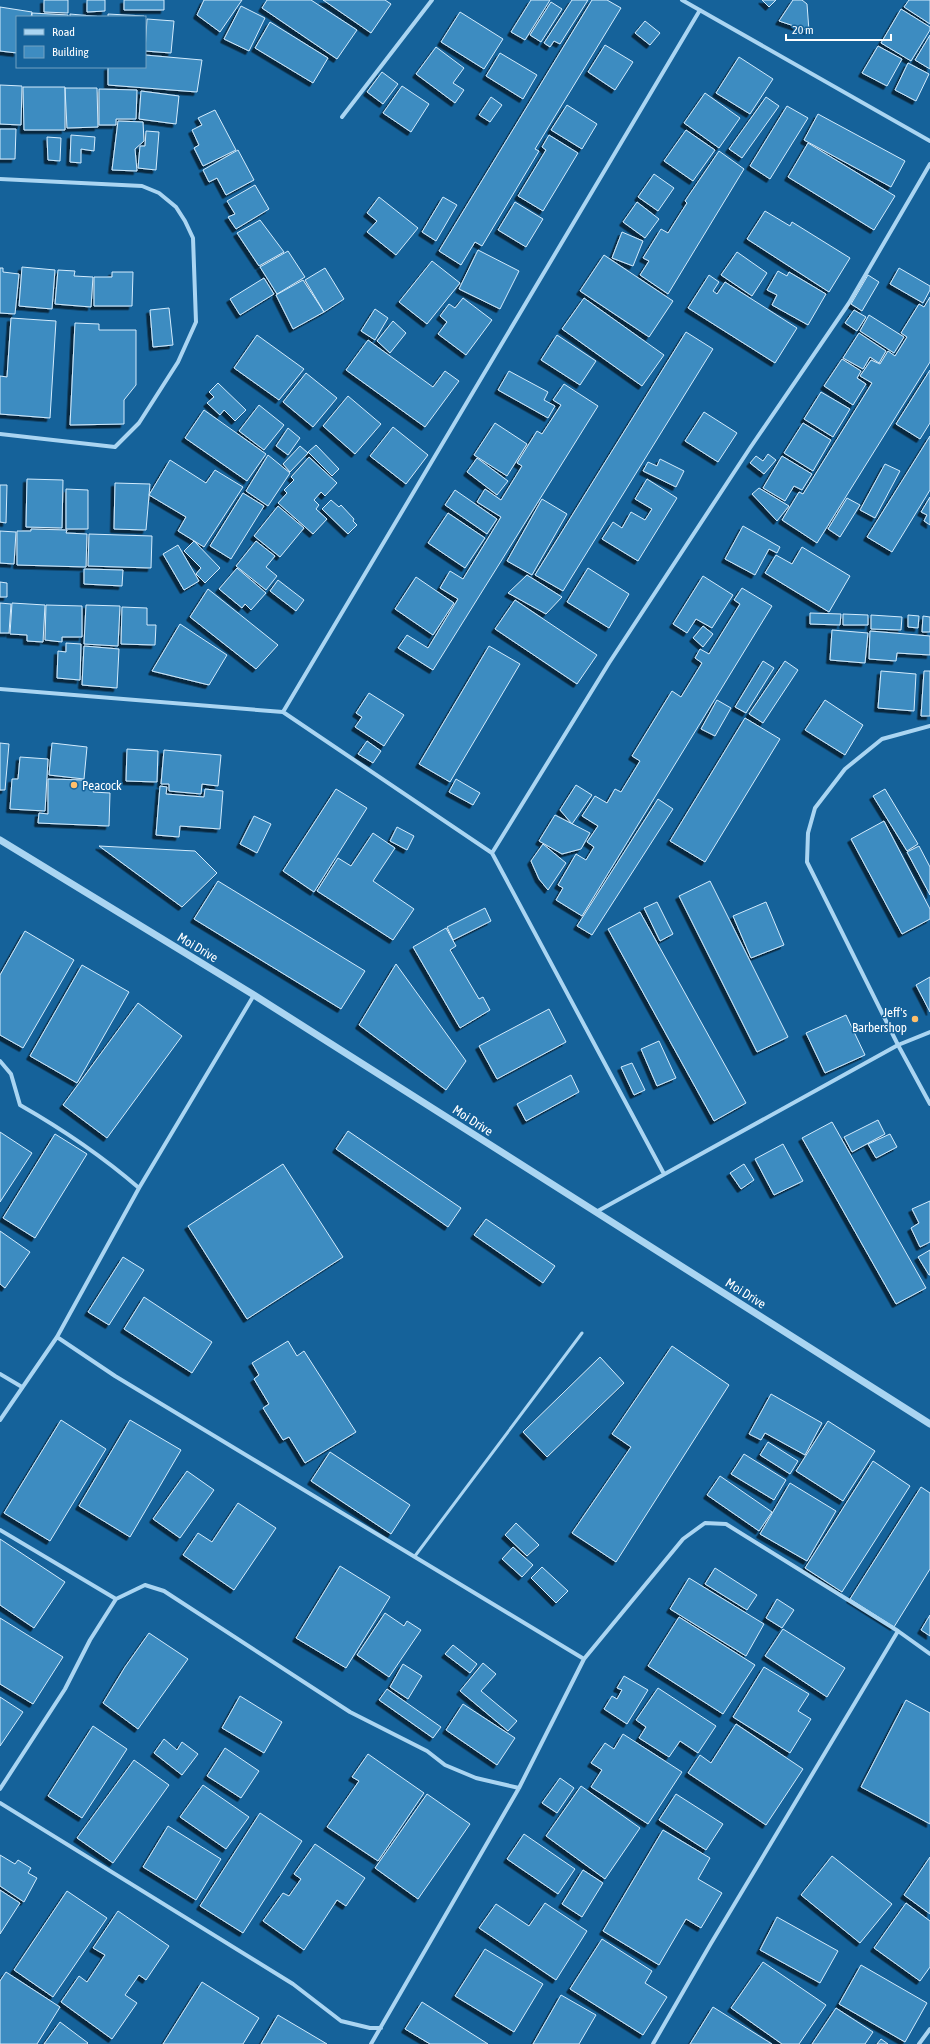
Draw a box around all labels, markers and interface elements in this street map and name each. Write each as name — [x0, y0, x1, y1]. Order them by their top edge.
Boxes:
legend — [16, 16, 146, 68]
scale bar — [786, 16, 891, 42]
text: 20 m — [792, 23, 814, 37]
text: Road — [52, 25, 75, 39]
text: Building — [52, 45, 90, 59]
place label: Peacock — [82, 778, 122, 793]
marker: Peacock — [69, 780, 79, 790]
street label: Moi Drive — [175, 929, 221, 965]
place label: Jeff's Barbershop — [852, 1005, 907, 1035]
marker: Jeff's Barbershop — [910, 1014, 920, 1024]
street label: Moi Drive — [450, 1102, 496, 1139]
street label: Moi Drive — [723, 1275, 769, 1312]

